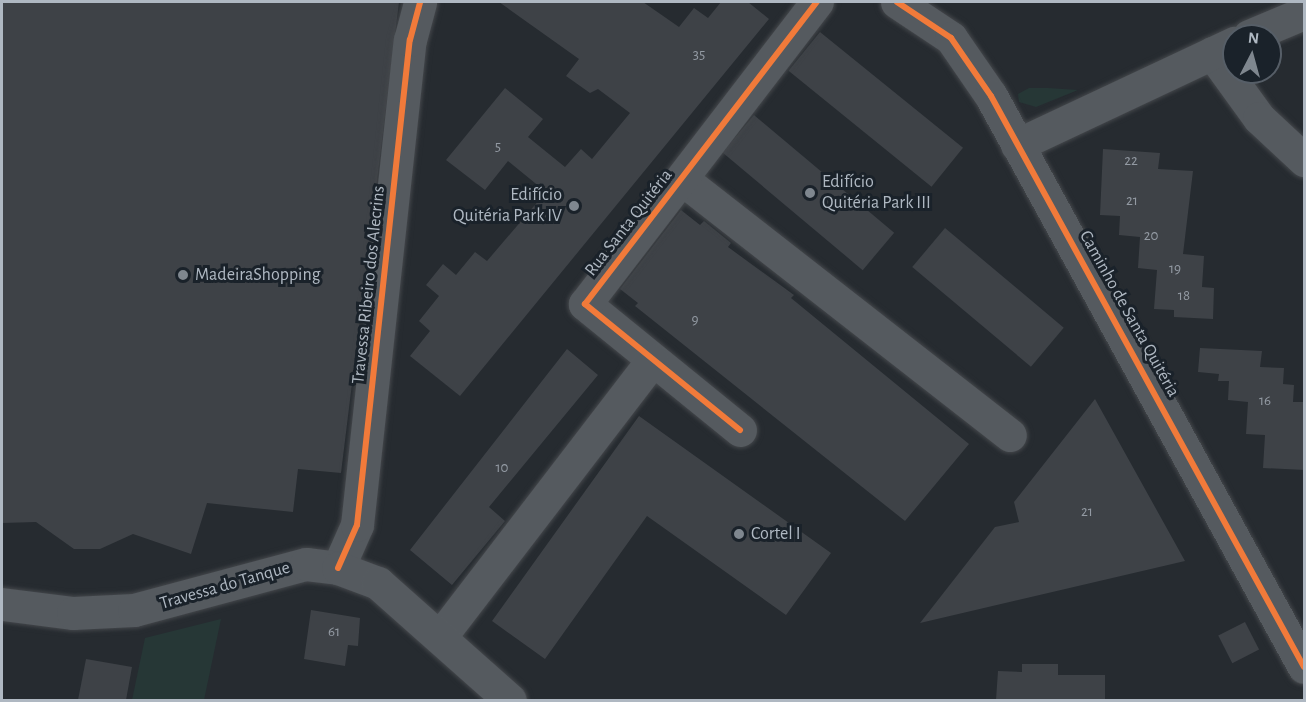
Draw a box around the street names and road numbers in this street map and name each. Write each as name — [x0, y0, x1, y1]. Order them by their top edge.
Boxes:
street label: Rua Santa Quitéria — [580, 165, 678, 281]
street label: Travessa Ribeiro dos Alecrins — [348, 185, 390, 385]
street label: Caminho de Santa Quitéria — [1074, 227, 1184, 401]
street label: Travessa do Tanque — [157, 557, 293, 615]

